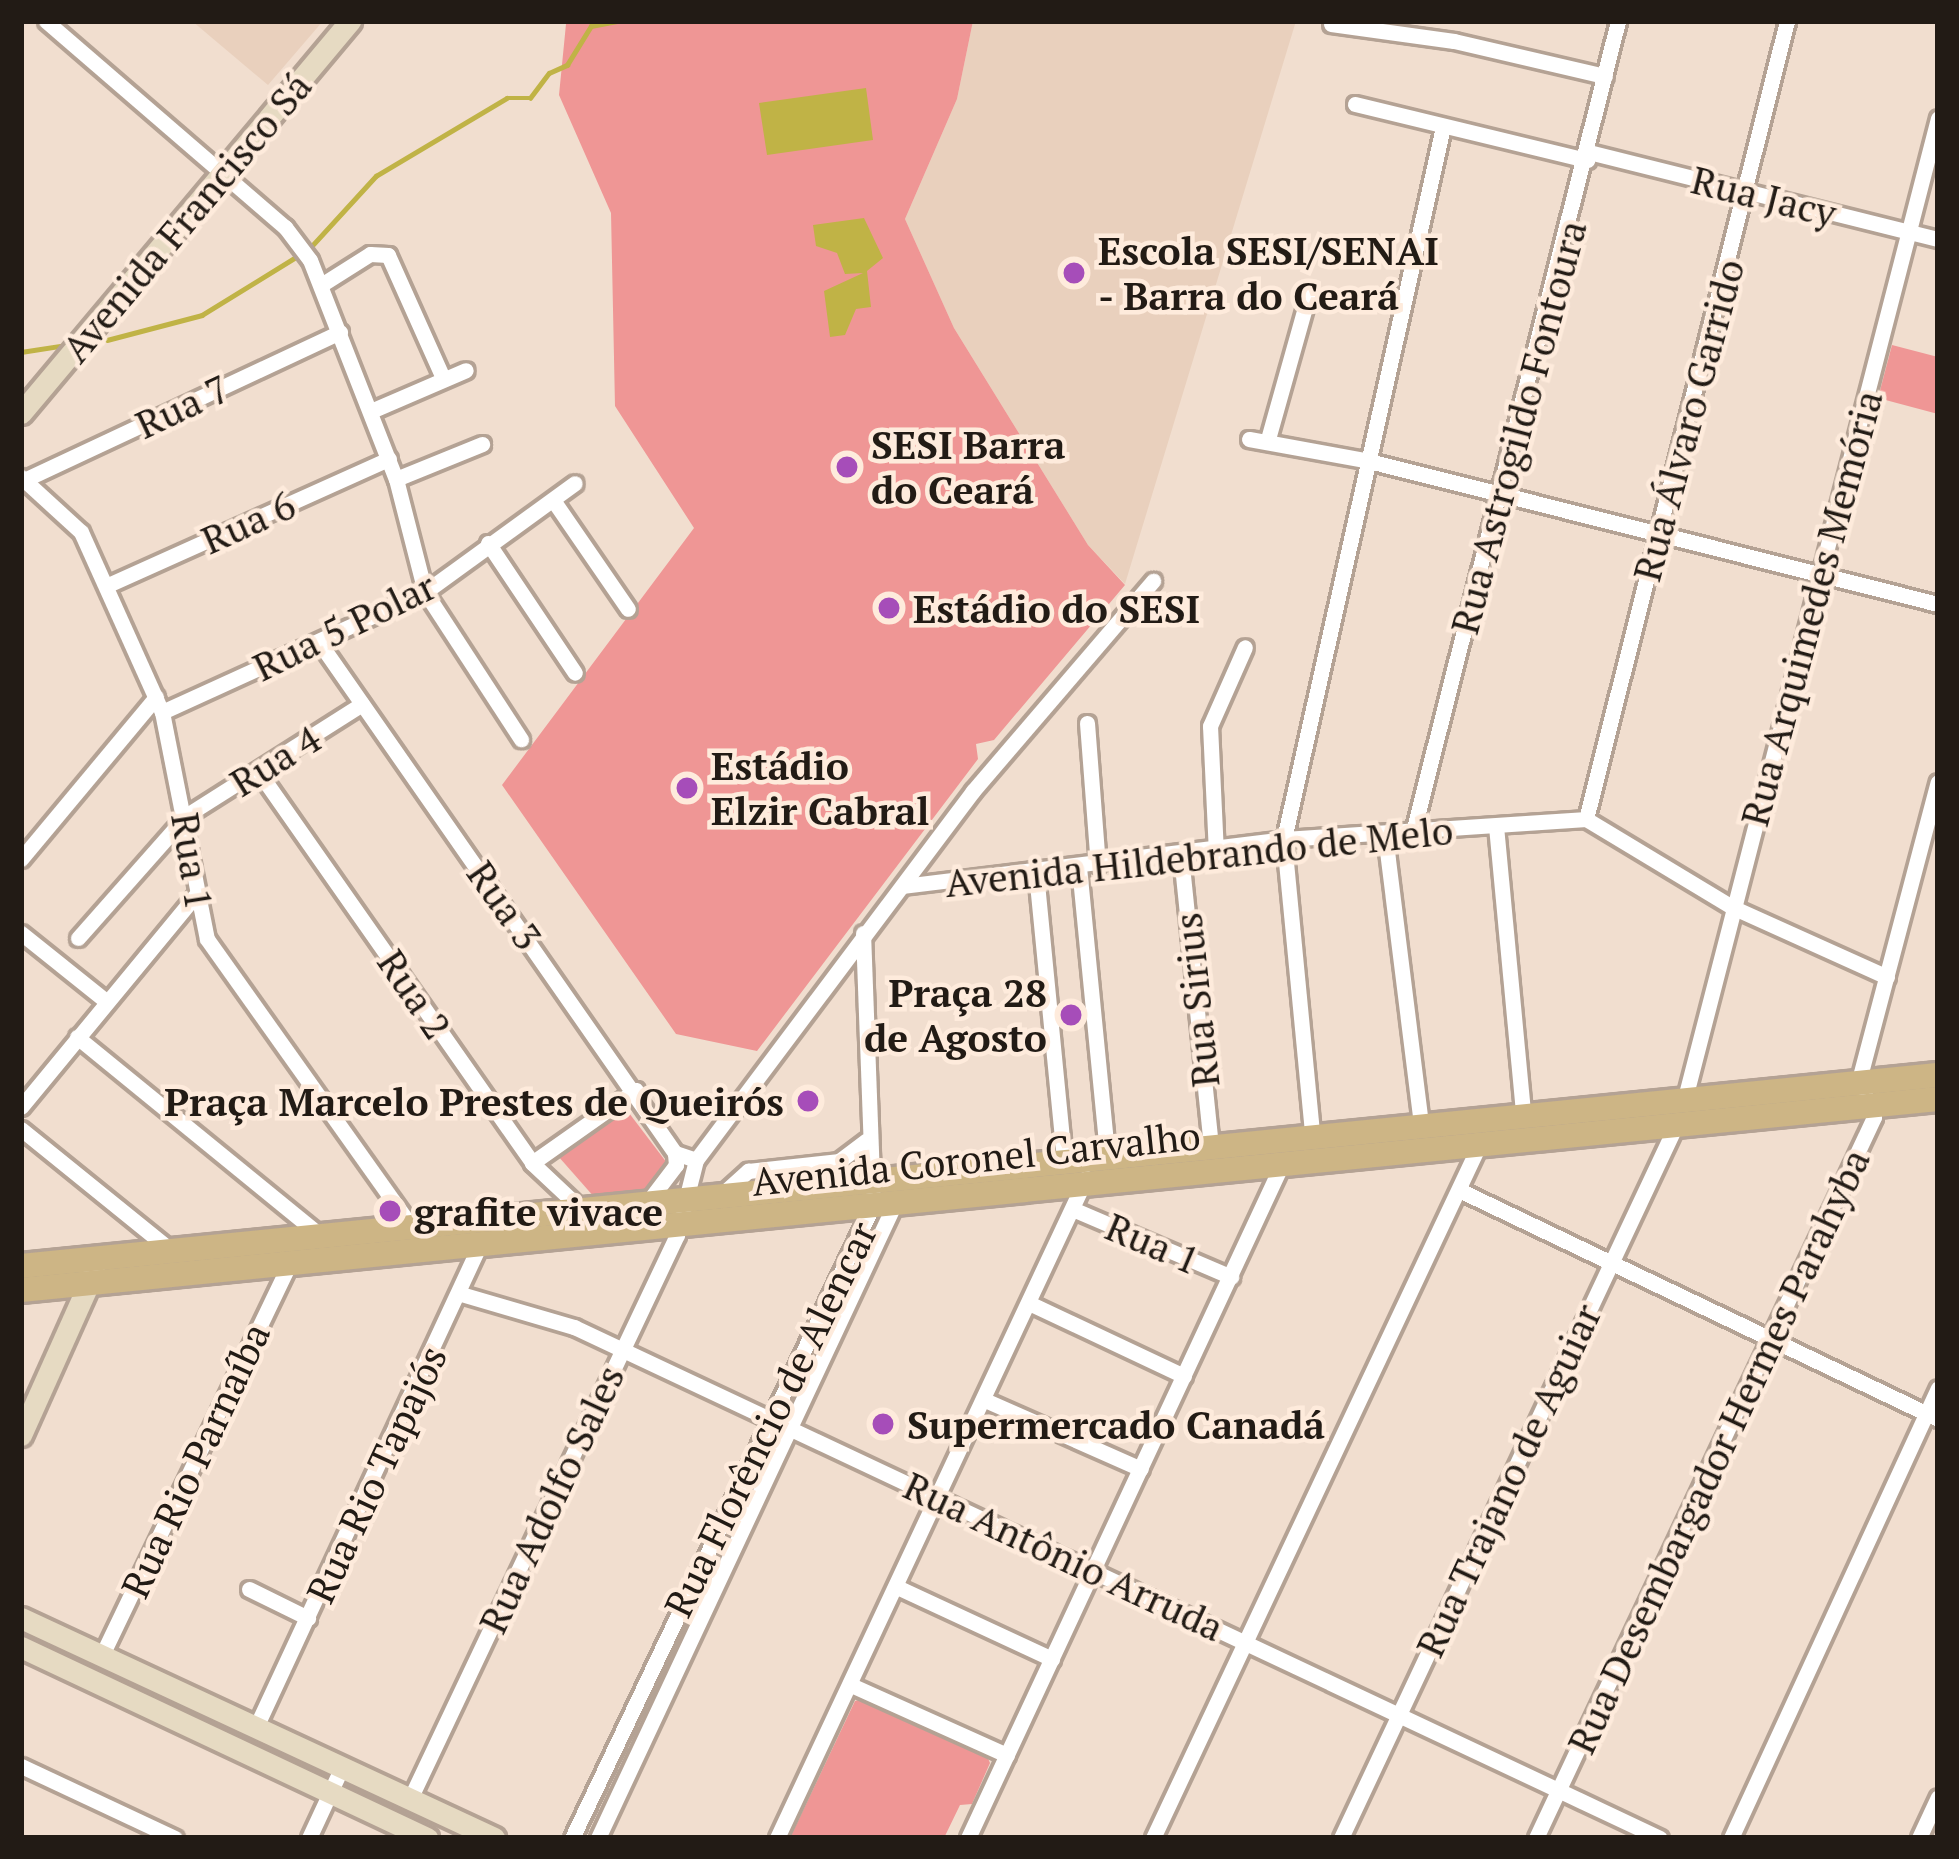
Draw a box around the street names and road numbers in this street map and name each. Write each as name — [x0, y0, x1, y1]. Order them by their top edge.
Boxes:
street label: Avenida Francisco Sá — [51, 63, 321, 371]
street label: Rua Jacy — [1687, 155, 1841, 237]
street label: Rua Astrogildo Fontoura — [1440, 215, 1596, 639]
street label: Rua Álvaro Garrido — [1622, 254, 1754, 586]
street label: Rua 7 — [128, 364, 236, 448]
street label: Rua Arquimedes Memória — [1730, 385, 1892, 831]
street label: Rua 6 — [194, 481, 302, 563]
street label: Rua 5 Polar — [245, 562, 443, 690]
street label: Rua 4 — [221, 714, 329, 806]
street label: Avenida Hildebrando de Melo — [943, 806, 1455, 906]
street label: Rua 1 — [162, 809, 224, 913]
street label: Rua 3 — [458, 852, 552, 958]
street label: Rua Sirius — [1164, 911, 1228, 1089]
street label: Rua 2 — [368, 941, 462, 1047]
street label: Avenida Coronel Carvalho — [749, 1111, 1203, 1205]
street label: Rua Desembargador Hermes Parahyba — [1557, 1141, 1879, 1761]
street label: Rua 1 — [1099, 1202, 1207, 1284]
street label: Rua Florêncio de Alencar — [654, 1214, 886, 1624]
street label: Rua Trajano de Aguiar — [1406, 1296, 1610, 1664]
street label: Rua Rio Parnaíba — [111, 1315, 279, 1605]
street label: Rua Rio Tapajós — [296, 1338, 456, 1610]
street label: Rua Adolfo Sales — [468, 1357, 634, 1641]
street label: Rua Antônio Arruda — [896, 1461, 1232, 1651]

